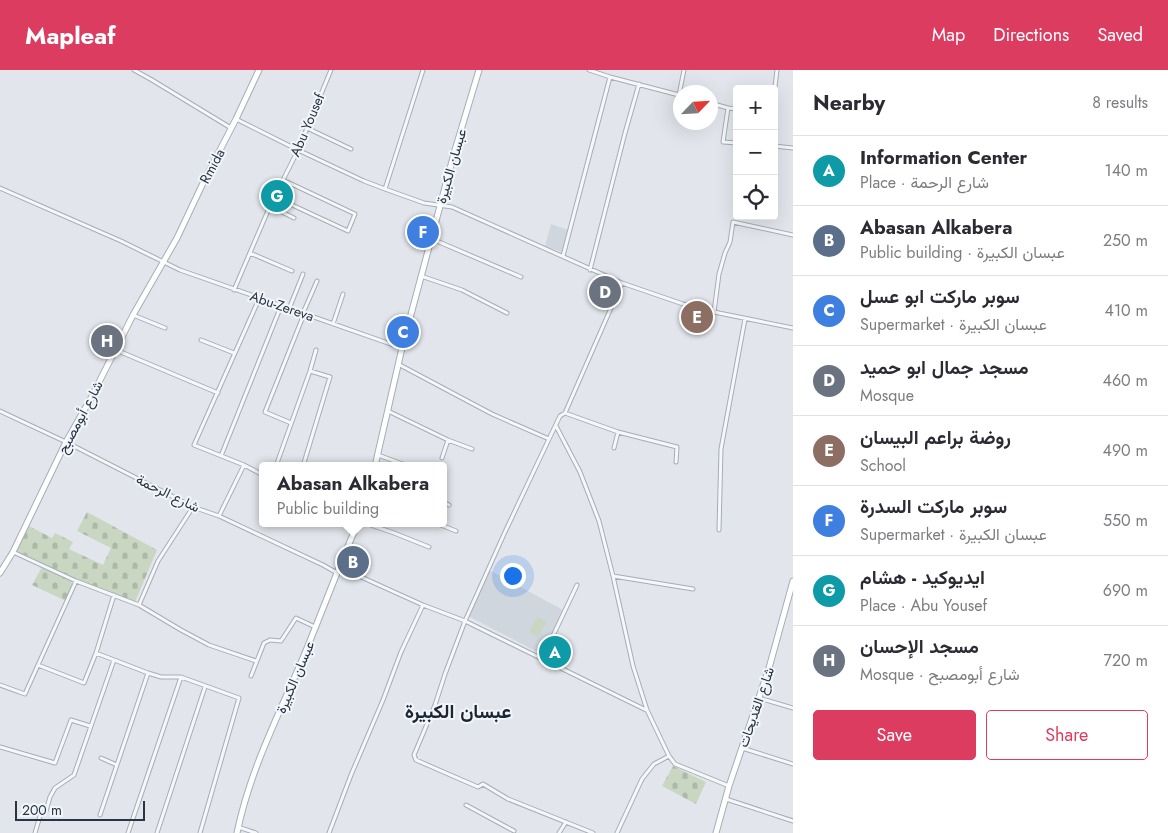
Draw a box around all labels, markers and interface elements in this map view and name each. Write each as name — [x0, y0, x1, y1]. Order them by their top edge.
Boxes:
text: Mapleaf — [25, 18, 116, 53]
text: Map — [932, 22, 965, 48]
text: Directions — [993, 22, 1069, 48]
text: Saved — [1097, 22, 1143, 48]
north arrow — [673, 85, 718, 130]
map controls — [733, 85, 778, 220]
button: + — [733, 85, 778, 130]
text: Nearby — [813, 88, 885, 118]
street label: Abu Yousef — [285, 89, 330, 160]
text: 8 results — [1092, 91, 1148, 114]
street label: عبسان الكبيرة — [431, 126, 471, 206]
button: − — [733, 130, 778, 175]
text: Information Center — [860, 144, 1027, 171]
street label: Rmida — [194, 145, 230, 187]
text: A — [823, 159, 835, 182]
text: 140 m — [1105, 159, 1148, 182]
text: Place · شارع الرحمة — [860, 171, 989, 194]
button: locate — [733, 175, 778, 220]
pin: G — [261, 177, 293, 215]
pin: F — [407, 213, 439, 251]
text: Abasan Alkabera — [860, 214, 1012, 241]
text: B — [824, 229, 834, 252]
text: 250 m — [1103, 229, 1148, 252]
text: Public building · عبسان الكبيرة — [860, 241, 1065, 264]
pin: D — [589, 273, 621, 311]
text: سوبر ماركت ابو عسل — [860, 283, 1020, 310]
street label: Abu-Zereva — [247, 286, 317, 326]
pin: E — [681, 298, 713, 336]
text: C — [823, 299, 835, 322]
text: 410 m — [1105, 299, 1148, 322]
pin: C — [387, 313, 419, 351]
text: Supermarket · عبسان الكبيرة — [860, 313, 1047, 336]
pin: H — [91, 322, 123, 360]
text: مسجد جمال ابو حميد — [860, 354, 1029, 381]
text: D — [823, 369, 835, 392]
text: 460 m — [1103, 369, 1148, 392]
street label: شارع أبومصبح — [52, 377, 108, 457]
text: Mosque — [860, 384, 914, 407]
text: روضة براعم البيسان — [860, 424, 1011, 451]
text: E — [824, 439, 834, 462]
text: 490 m — [1103, 439, 1148, 462]
text: School — [860, 454, 906, 477]
popup — [259, 462, 447, 527]
street label: شارع الرحمة — [132, 469, 203, 518]
text: Abasan Alkabera — [277, 470, 429, 497]
text: سوبر ماركت السدرة — [860, 493, 1007, 520]
text: Public building — [277, 497, 379, 520]
text: F — [825, 509, 833, 532]
text: 550 m — [1103, 509, 1148, 532]
text: Supermarket · عبسان الكبيرة — [860, 523, 1047, 546]
pin: B — [337, 543, 369, 581]
your location — [500, 563, 526, 589]
text: ايديوكيد - هشام — [860, 564, 985, 591]
text: G — [822, 579, 836, 602]
text: 690 m — [1103, 579, 1148, 602]
text: Place · Abu Yousef — [860, 594, 987, 617]
pin: A — [539, 633, 571, 671]
text: مسجد الإحسان — [860, 633, 979, 660]
street label: عبسان الكبيرة — [271, 638, 319, 716]
text: H — [823, 649, 835, 672]
text: 720 m — [1104, 649, 1148, 672]
text: Mosque · شارع أبومصبح — [860, 663, 1020, 686]
street label: شارع القديحات — [733, 664, 780, 750]
district label: عبسان الكبيرة — [405, 698, 511, 725]
button: Save — [813, 710, 976, 760]
button: Share — [986, 710, 1148, 760]
scale bar — [15, 798, 145, 821]
text: 200 m — [22, 800, 62, 820]

